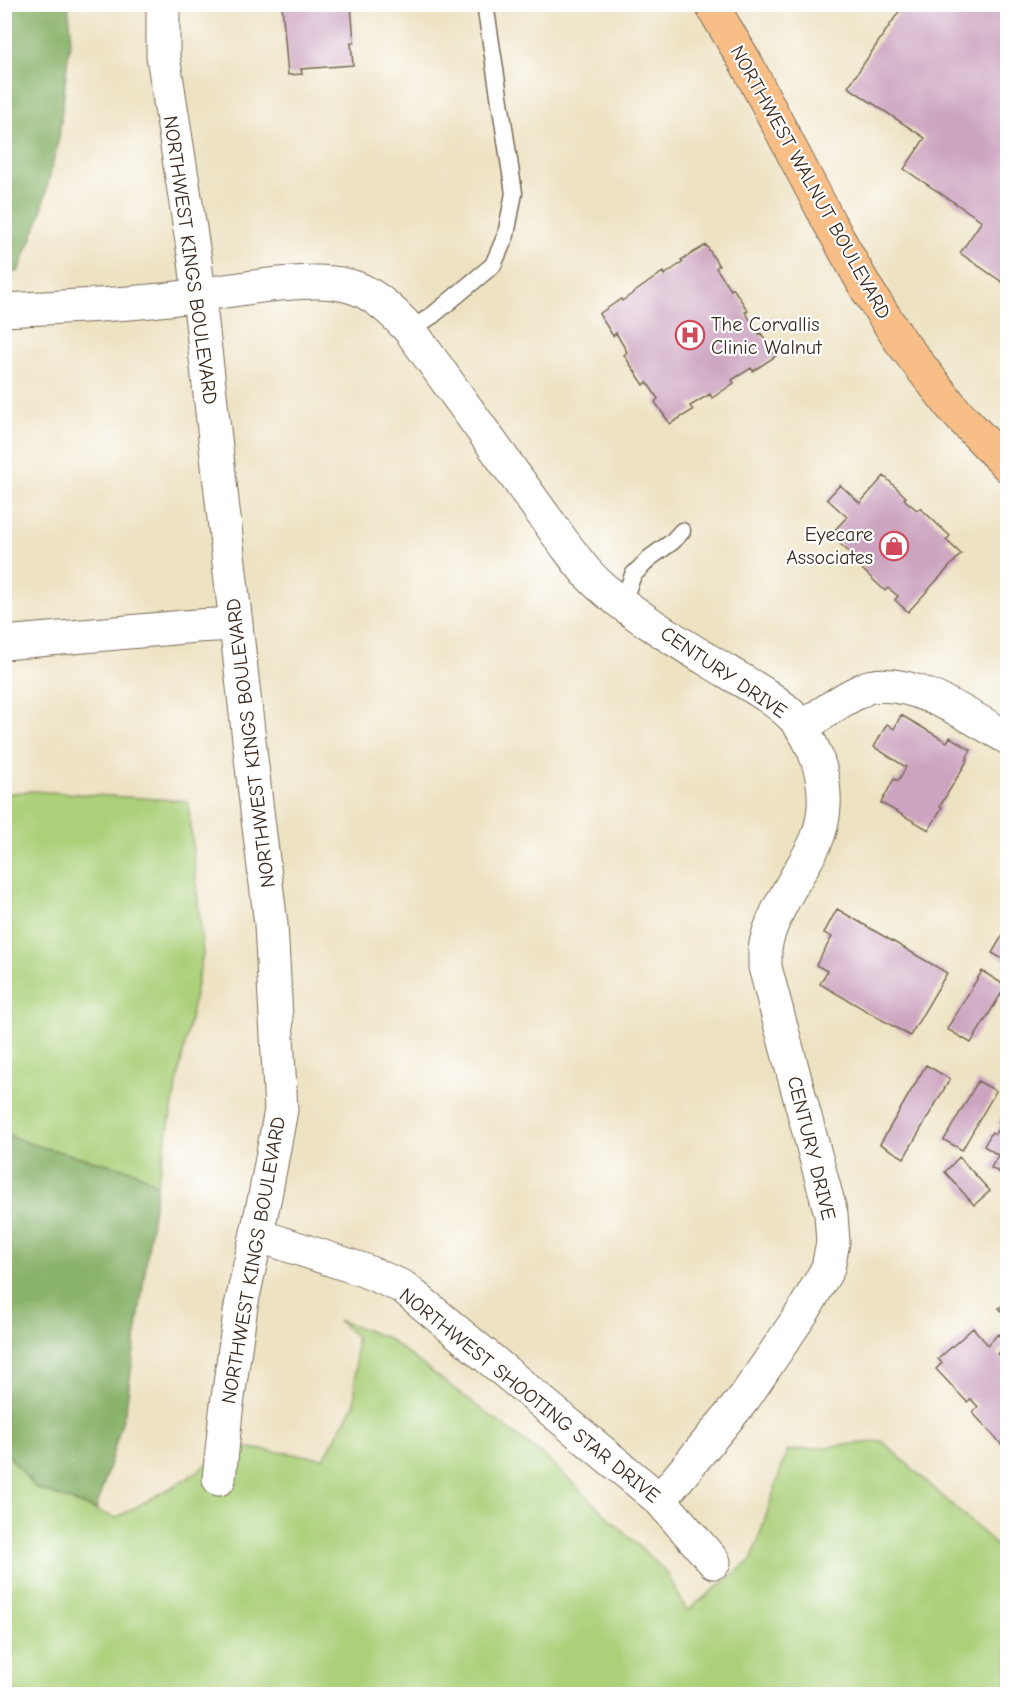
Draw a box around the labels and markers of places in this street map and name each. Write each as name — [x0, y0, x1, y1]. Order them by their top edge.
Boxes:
place label: The Corvallis Clinic Walnut — [711, 313, 823, 359]
hospital icon: The Corvallis Clinic Walnut — [674, 319, 706, 351]
place label: Eyecare Associates — [786, 523, 873, 569]
shop icon: Eyecare Associates — [878, 530, 910, 562]

